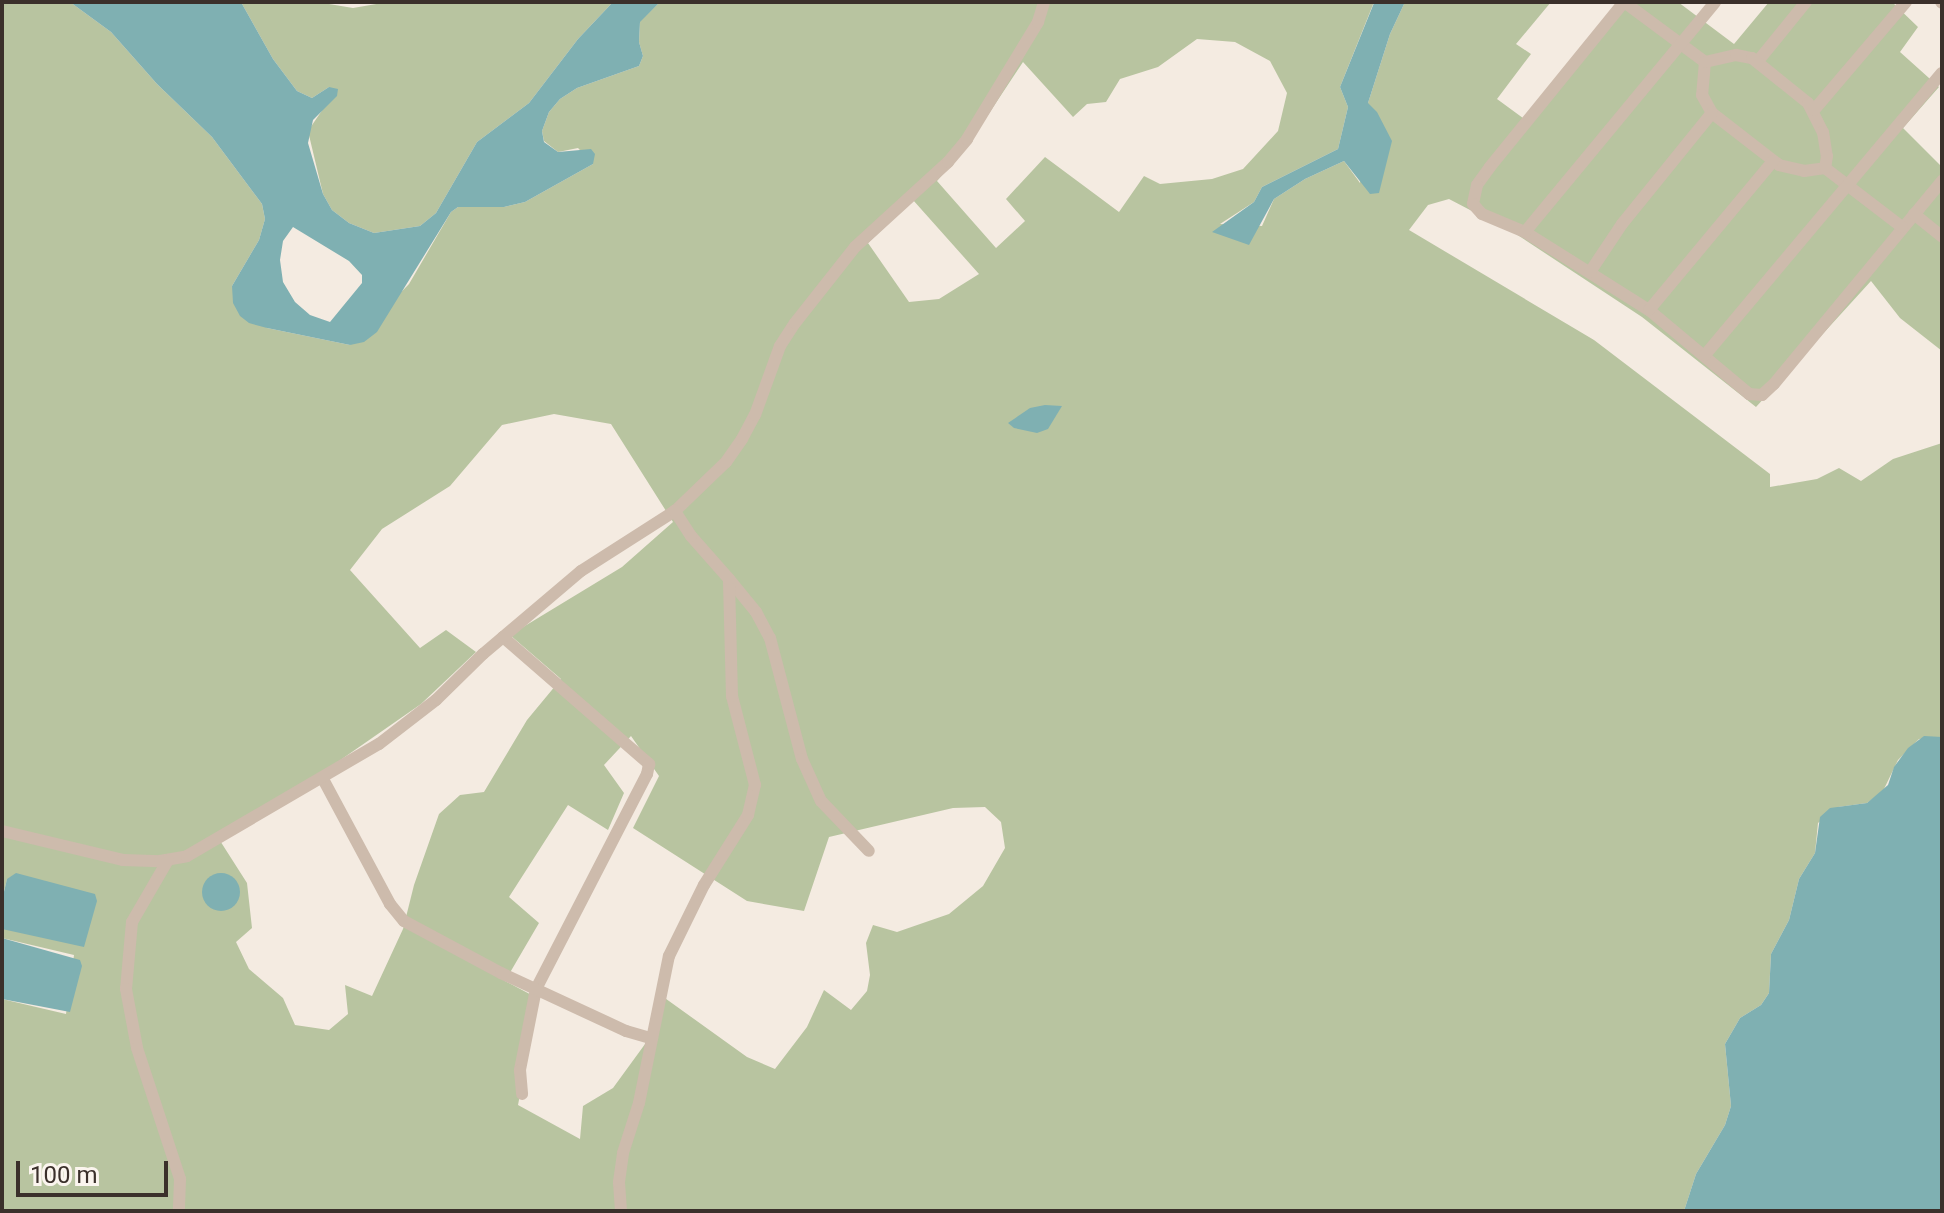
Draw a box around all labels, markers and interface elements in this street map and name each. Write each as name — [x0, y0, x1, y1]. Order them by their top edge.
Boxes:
scale bar — [20, 1145, 172, 1195]
text: 100 m — [30, 1161, 97, 1189]

